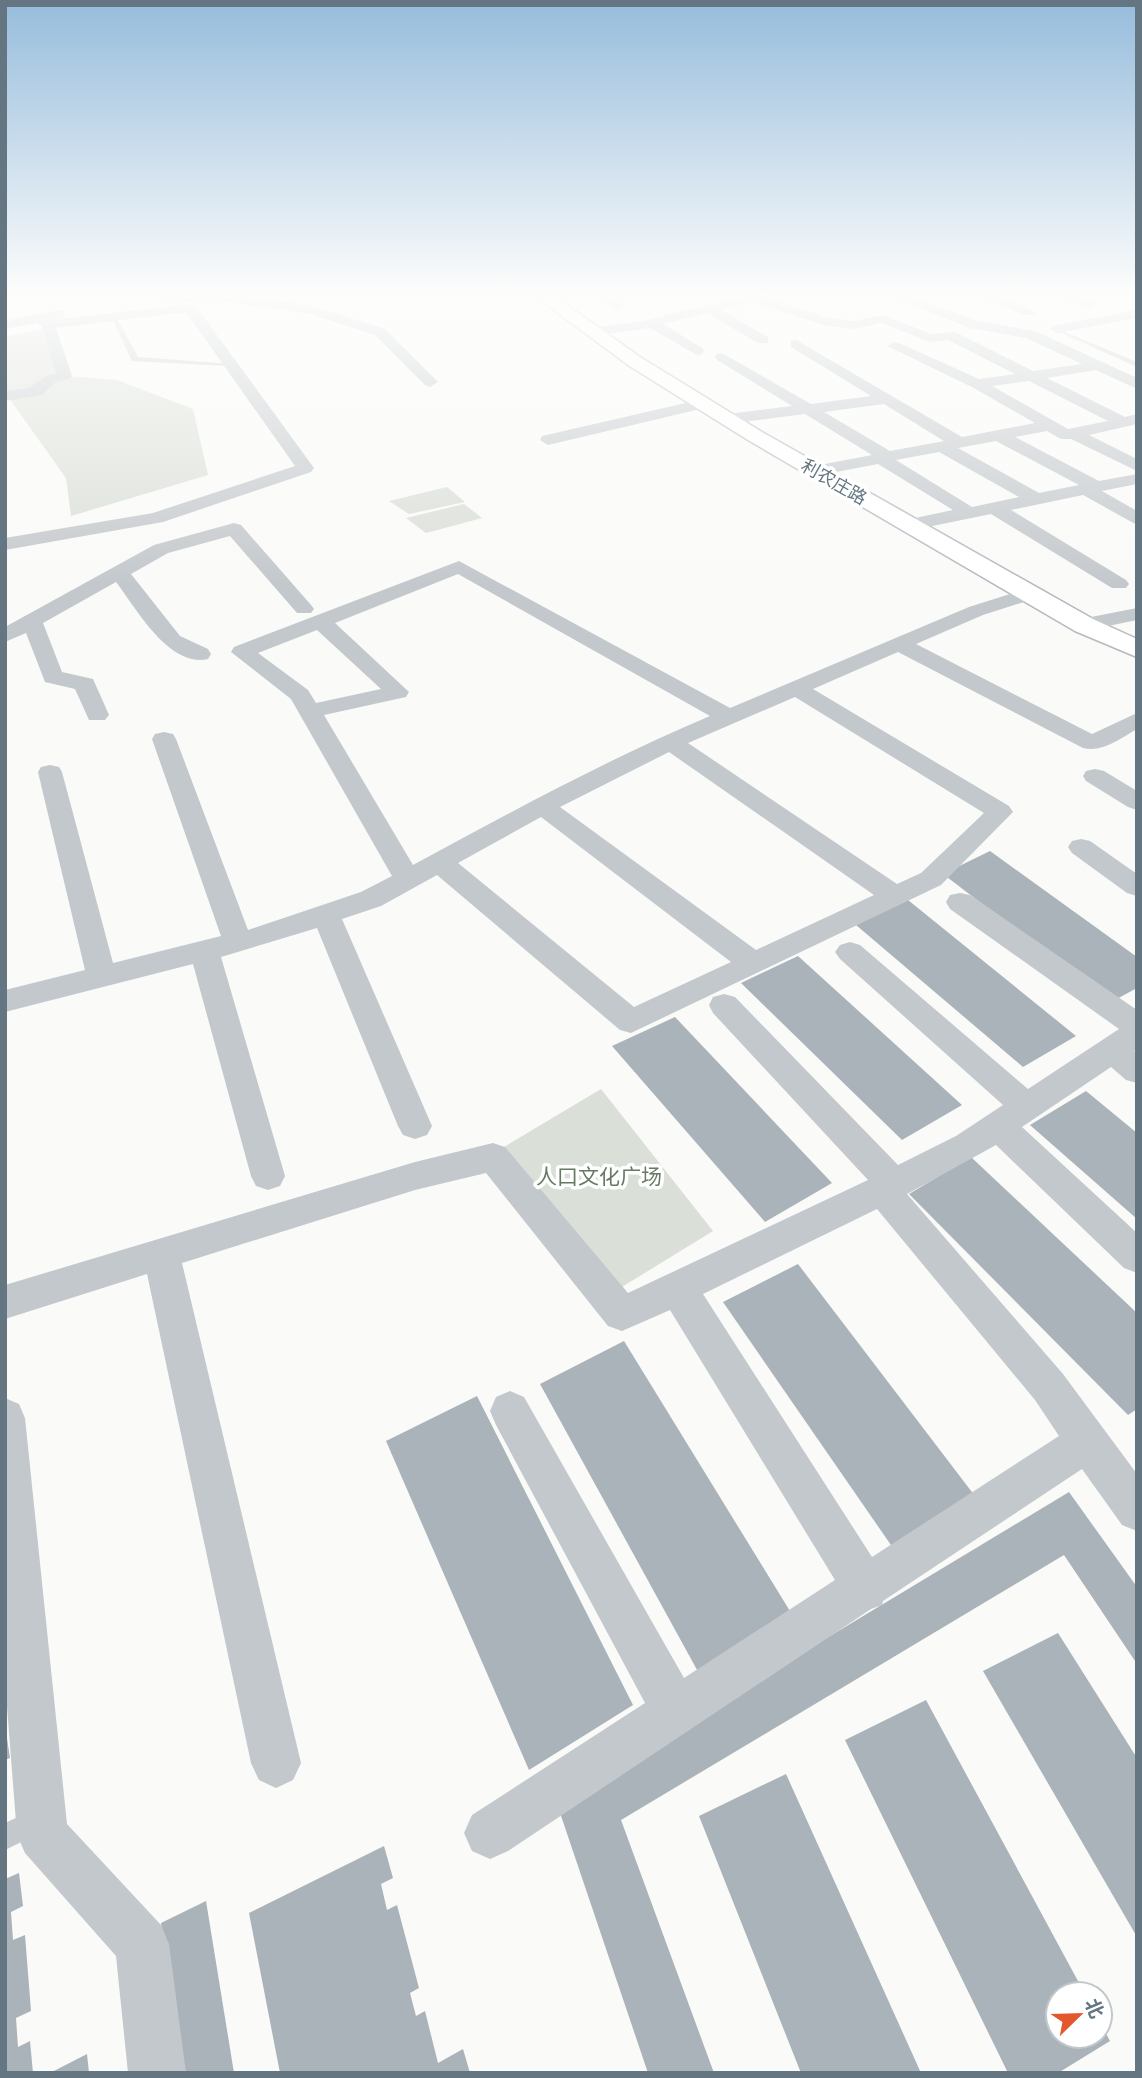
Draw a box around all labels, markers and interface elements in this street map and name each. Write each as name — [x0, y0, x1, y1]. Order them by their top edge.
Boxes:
street label: 利农庄路 — [797, 454, 871, 510]
park label: 人口文化广场 — [536, 1163, 662, 1190]
north arrow — [1044, 1980, 1114, 2050]
text: 北 — [1079, 1995, 1109, 2022]

